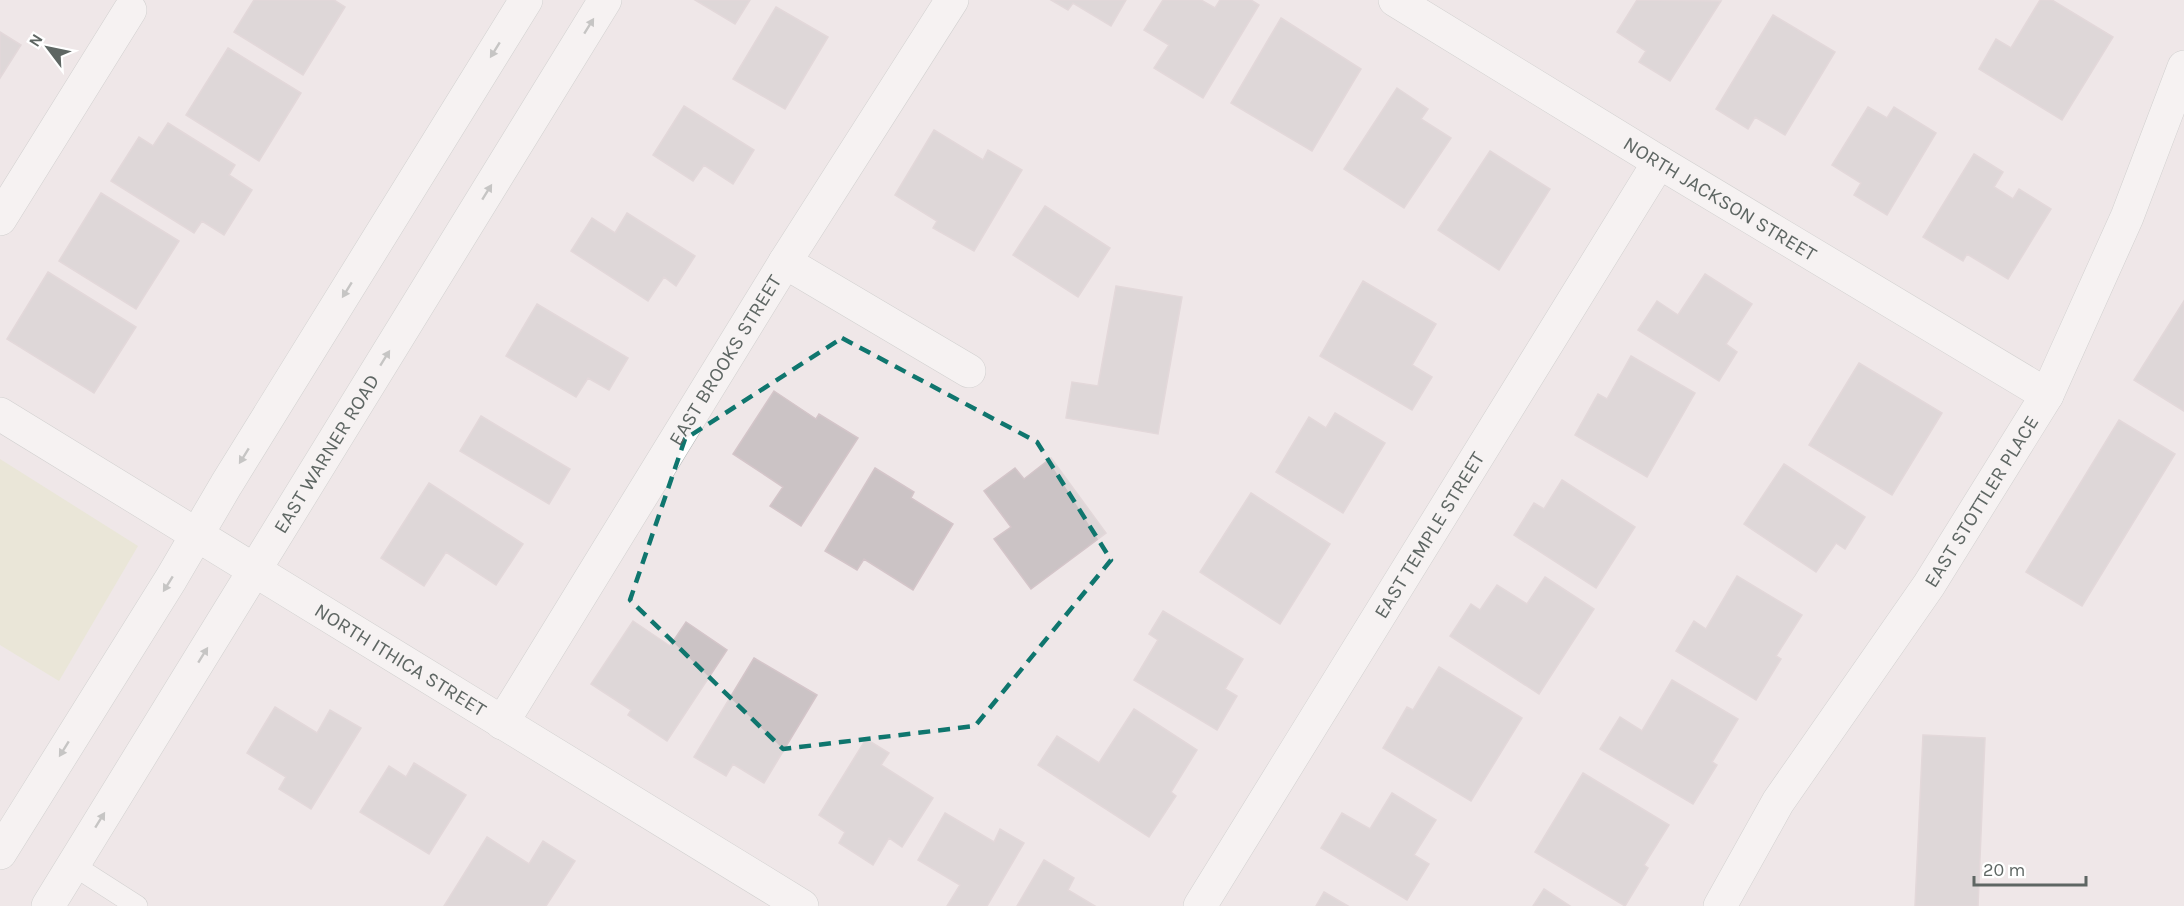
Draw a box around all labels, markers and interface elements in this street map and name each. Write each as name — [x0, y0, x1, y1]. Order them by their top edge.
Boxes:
one-way arrow — [584, 17, 595, 34]
north arrow — [18, 18, 78, 78]
text: N — [25, 30, 47, 50]
one-way arrow — [489, 42, 500, 58]
street label: NORTH JACKSON STREET — [1619, 132, 1821, 266]
one-way arrow — [482, 184, 493, 200]
street label: EAST BROOKS STREET — [664, 270, 786, 449]
one-way arrow — [341, 282, 352, 298]
one-way arrow — [380, 350, 391, 366]
street label: EAST WARNER ROAD — [269, 370, 384, 537]
street label: EAST STOTTLER PLACE — [1919, 411, 2043, 591]
one-way arrow — [239, 448, 250, 464]
street label: EAST TEMPLE STREET — [1369, 448, 1489, 622]
one-way arrow — [162, 576, 173, 592]
street label: NORTH ITHICA STREET — [311, 598, 491, 721]
one-way arrow — [197, 647, 209, 663]
one-way arrow — [58, 741, 69, 757]
one-way arrow — [95, 812, 106, 828]
scale bar — [1974, 849, 2086, 887]
text: 20 m — [1983, 859, 2025, 881]

